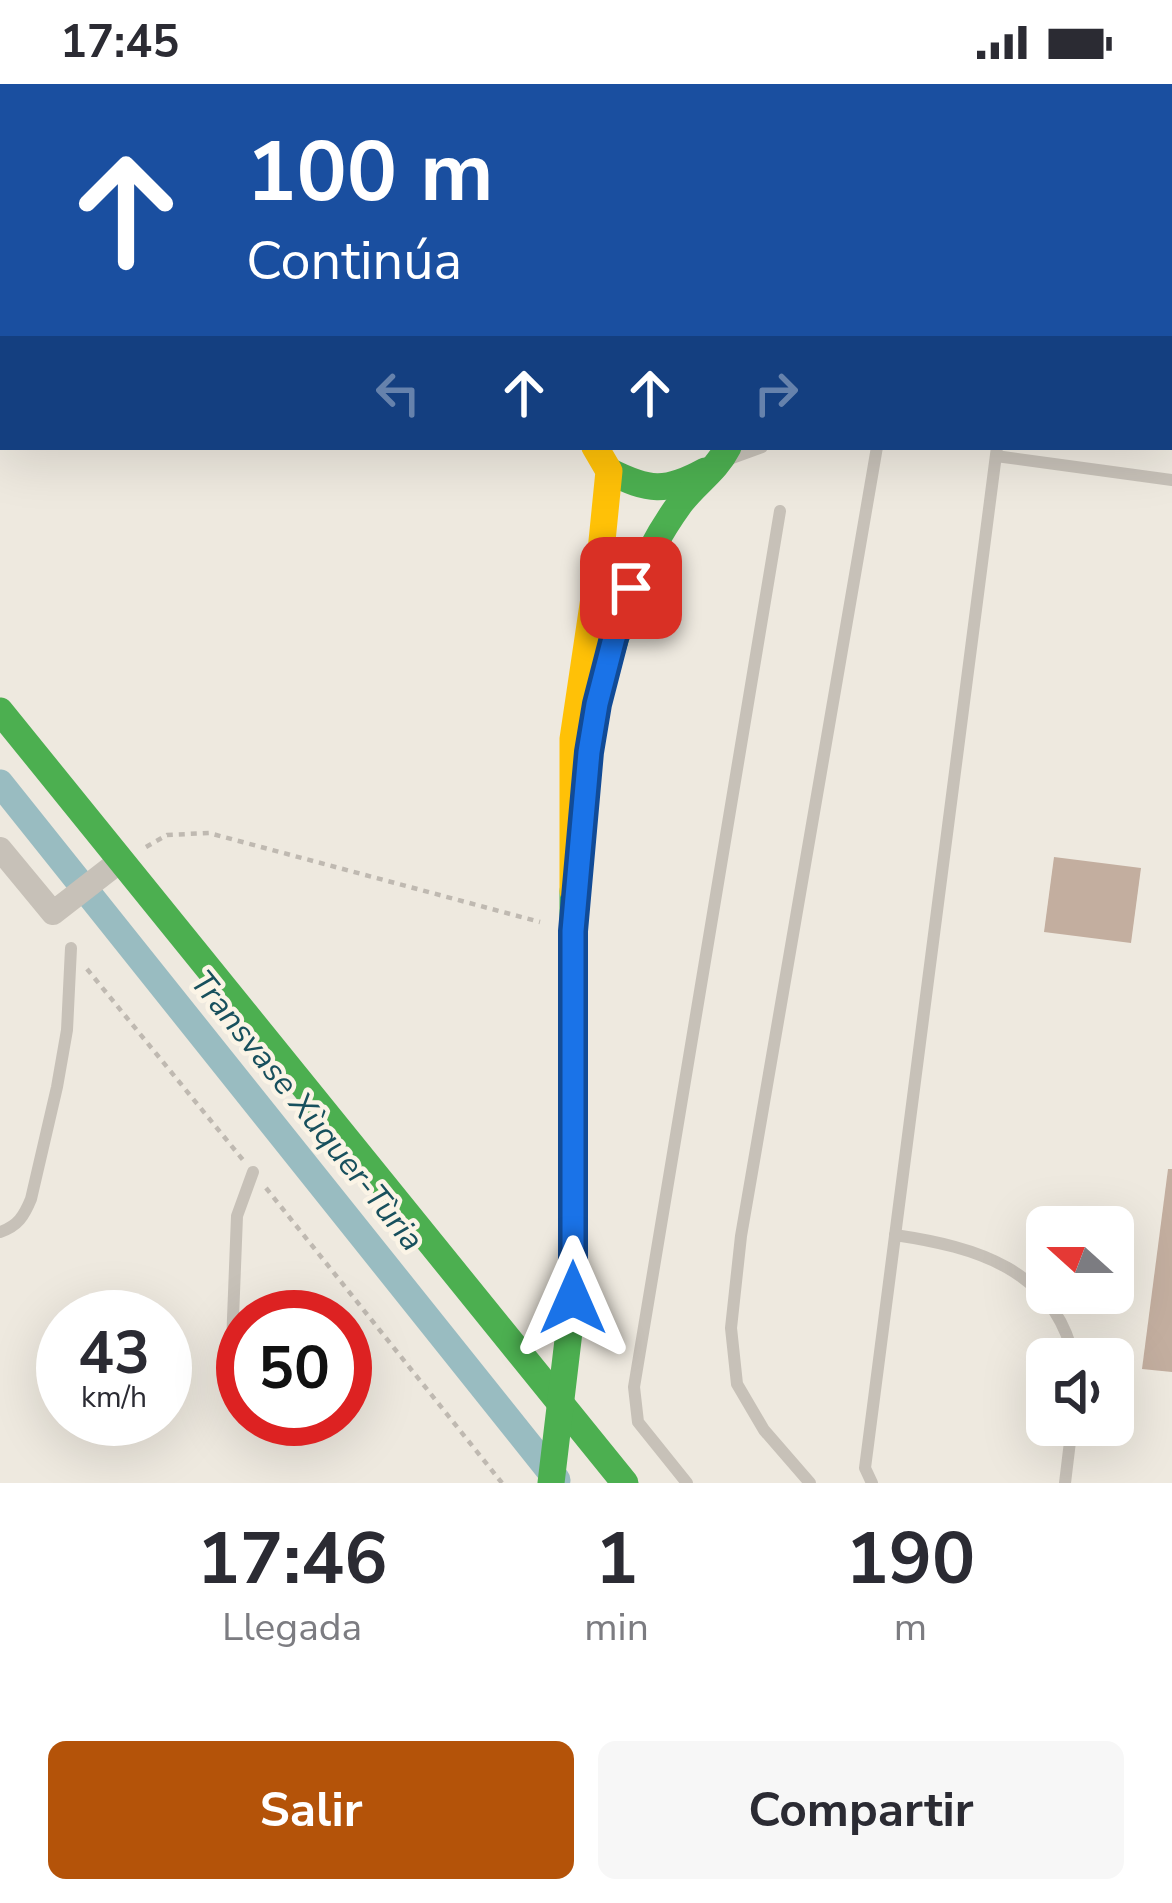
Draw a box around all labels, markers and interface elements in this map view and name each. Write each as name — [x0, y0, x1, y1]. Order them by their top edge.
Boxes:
text: 17:45 — [60, 12, 179, 73]
text: 100 m — [246, 115, 494, 230]
icon: ahead — [48, 132, 204, 288]
text: Continúa — [246, 224, 462, 298]
icon: left — [365, 360, 431, 426]
icon: ahead — [491, 360, 557, 426]
icon: ahead — [617, 360, 683, 426]
icon: right — [743, 360, 809, 426]
pin — [580, 537, 682, 639]
icon: arrive — [598, 555, 664, 621]
water label: Transvase Xùquer-Tùria — [180, 961, 434, 1261]
north arrow — [1026, 1206, 1134, 1314]
map controls — [1026, 1206, 1134, 1446]
position arrow — [510, 1235, 636, 1361]
speed limit sign: 50 — [216, 1290, 372, 1446]
text: 43 — [78, 1312, 150, 1394]
button: sound — [1026, 1338, 1134, 1446]
text: km/h — [81, 1377, 147, 1418]
text: 17:46 — [197, 1510, 387, 1608]
text: 1 — [595, 1510, 638, 1608]
text: 190 — [846, 1510, 975, 1608]
text: Llegada — [222, 1601, 362, 1654]
text: min — [584, 1601, 649, 1654]
text: m — [894, 1601, 927, 1654]
button: Salir — [48, 1741, 574, 1879]
button: Compartir — [598, 1741, 1124, 1879]

